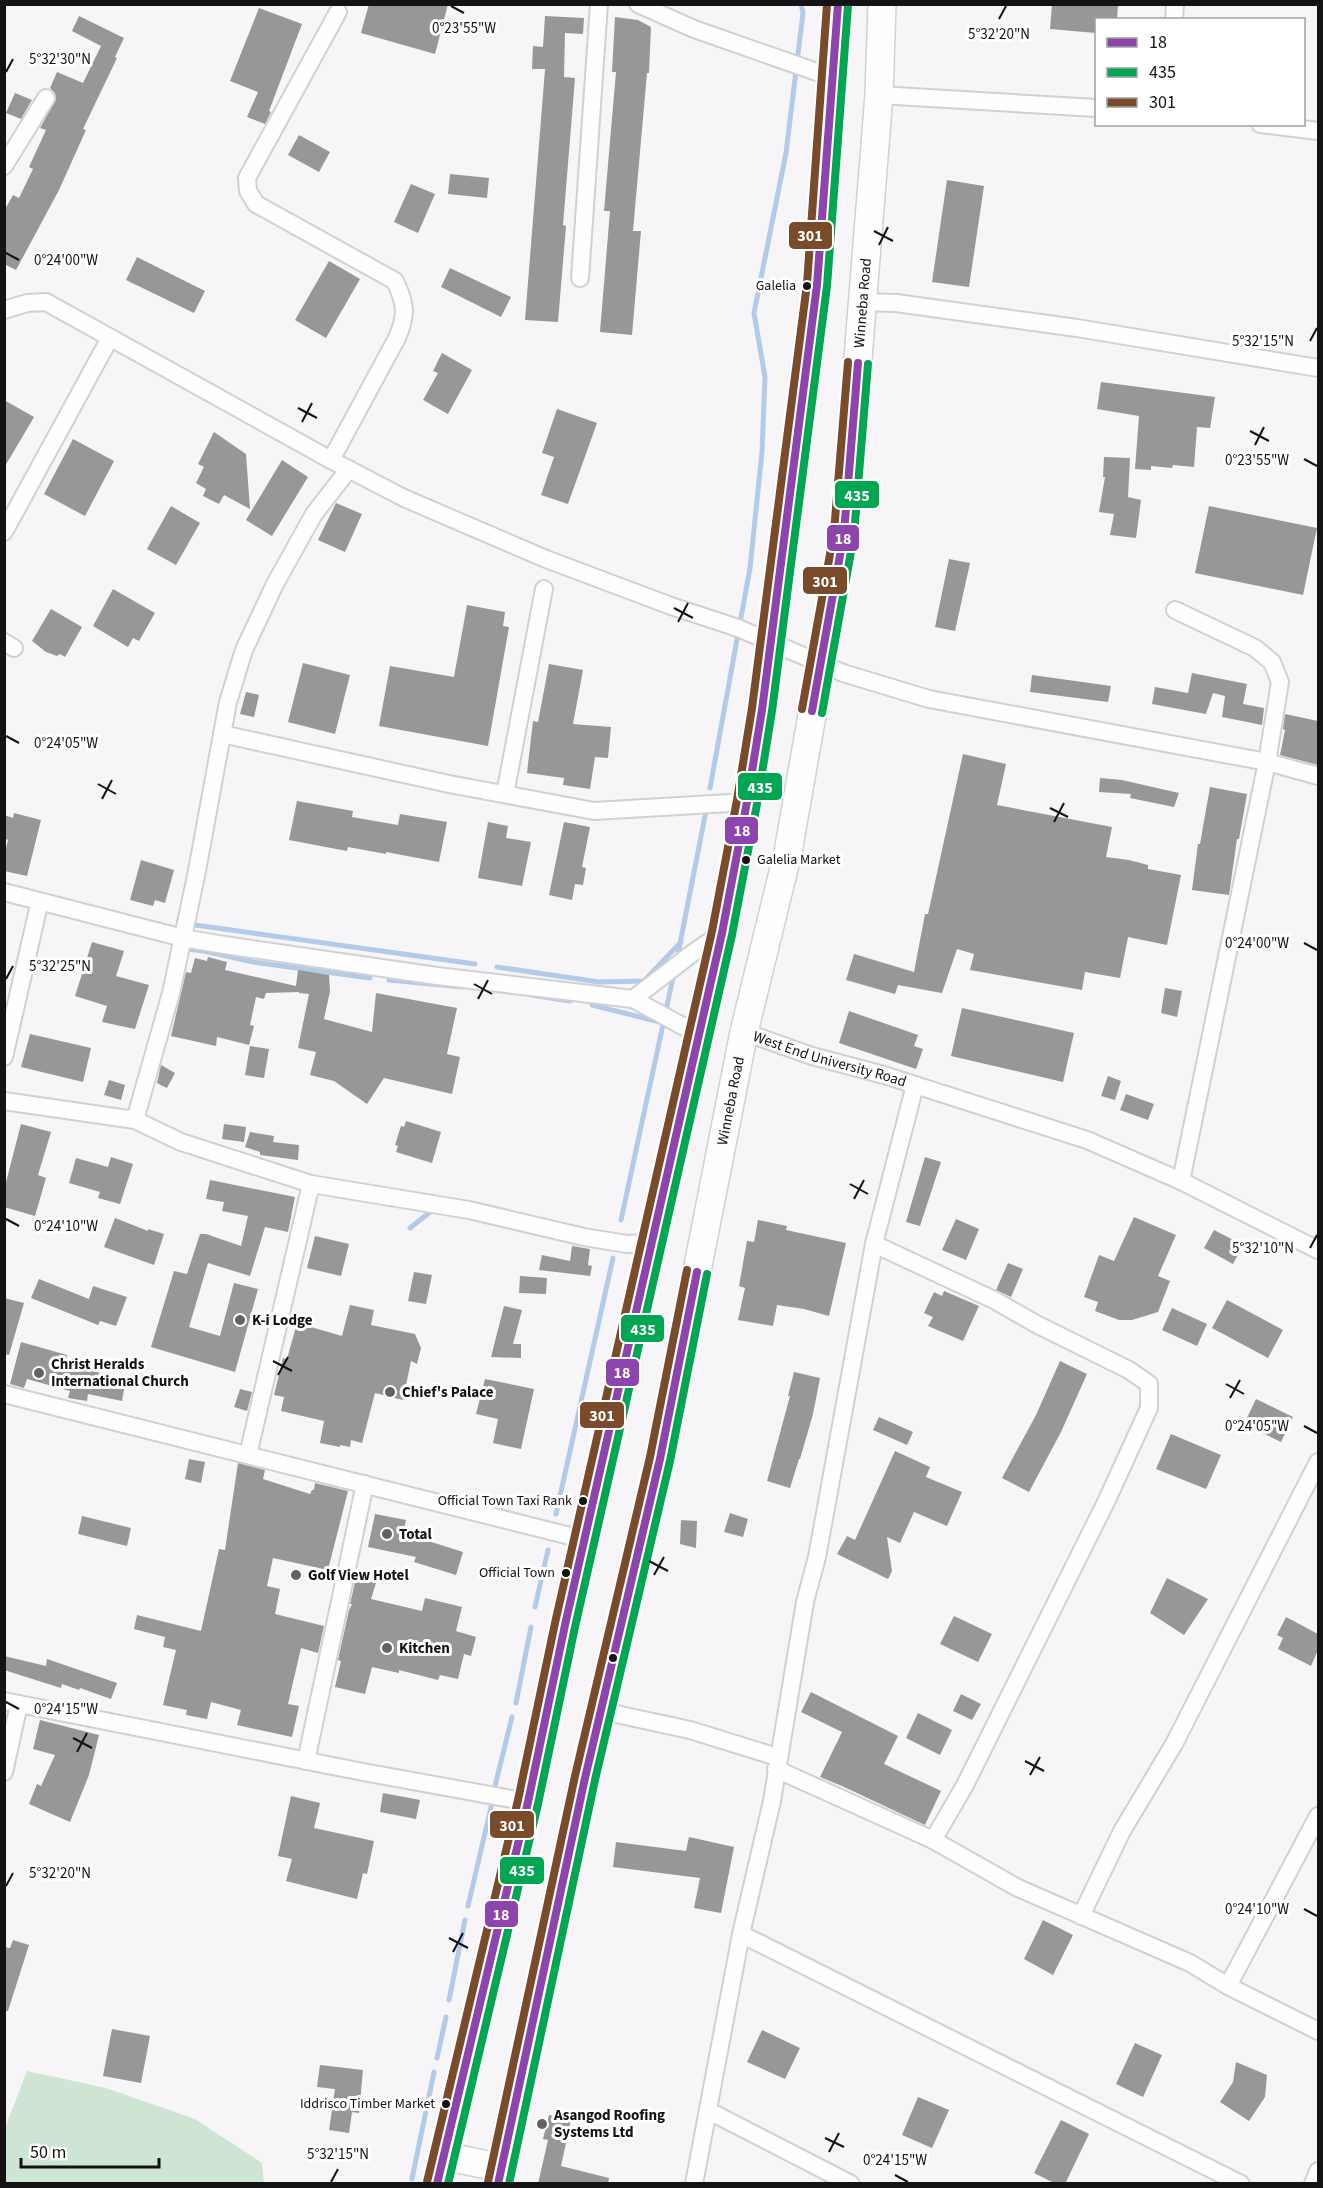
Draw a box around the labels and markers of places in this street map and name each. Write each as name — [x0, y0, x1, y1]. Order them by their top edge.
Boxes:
place label: Galelia — [756, 276, 796, 296]
marker: Galelia — [801, 280, 813, 292]
place label: Galelia Market — [757, 850, 841, 870]
marker: Galelia Market — [740, 854, 752, 866]
place label: K-i Lodge — [252, 1310, 313, 1331]
marker: K-i Lodge — [233, 1313, 247, 1327]
place label: Christ Heralds International Church — [51, 1354, 189, 1392]
marker: Christ Heralds International Church — [32, 1366, 46, 1380]
place label: Chief's Palace — [402, 1382, 494, 1403]
marker: Chief's Palace — [383, 1385, 397, 1399]
place label: Official Town Taxi Rank — [438, 1491, 572, 1511]
marker: Official Town Taxi Rank — [577, 1495, 589, 1507]
place label: Total — [399, 1524, 432, 1545]
marker: Total — [380, 1527, 394, 1541]
place label: Official Town — [479, 1563, 555, 1583]
place label: Golf View Hotel — [308, 1565, 409, 1586]
marker: Official Town — [560, 1567, 572, 1579]
marker: Golf View Hotel — [289, 1568, 303, 1582]
place label: Kitchen — [399, 1638, 450, 1659]
marker: Kitchen — [380, 1641, 394, 1655]
unlabelled marker — [607, 1652, 619, 1664]
place label: Iddrisco Timber Market — [300, 2094, 435, 2114]
marker: Iddrisco Timber Market — [440, 2098, 452, 2110]
place label: Asangod Roofing Systems Ltd — [553, 2105, 665, 2143]
marker: Asangod Roofing Systems Ltd — [535, 2117, 549, 2131]

